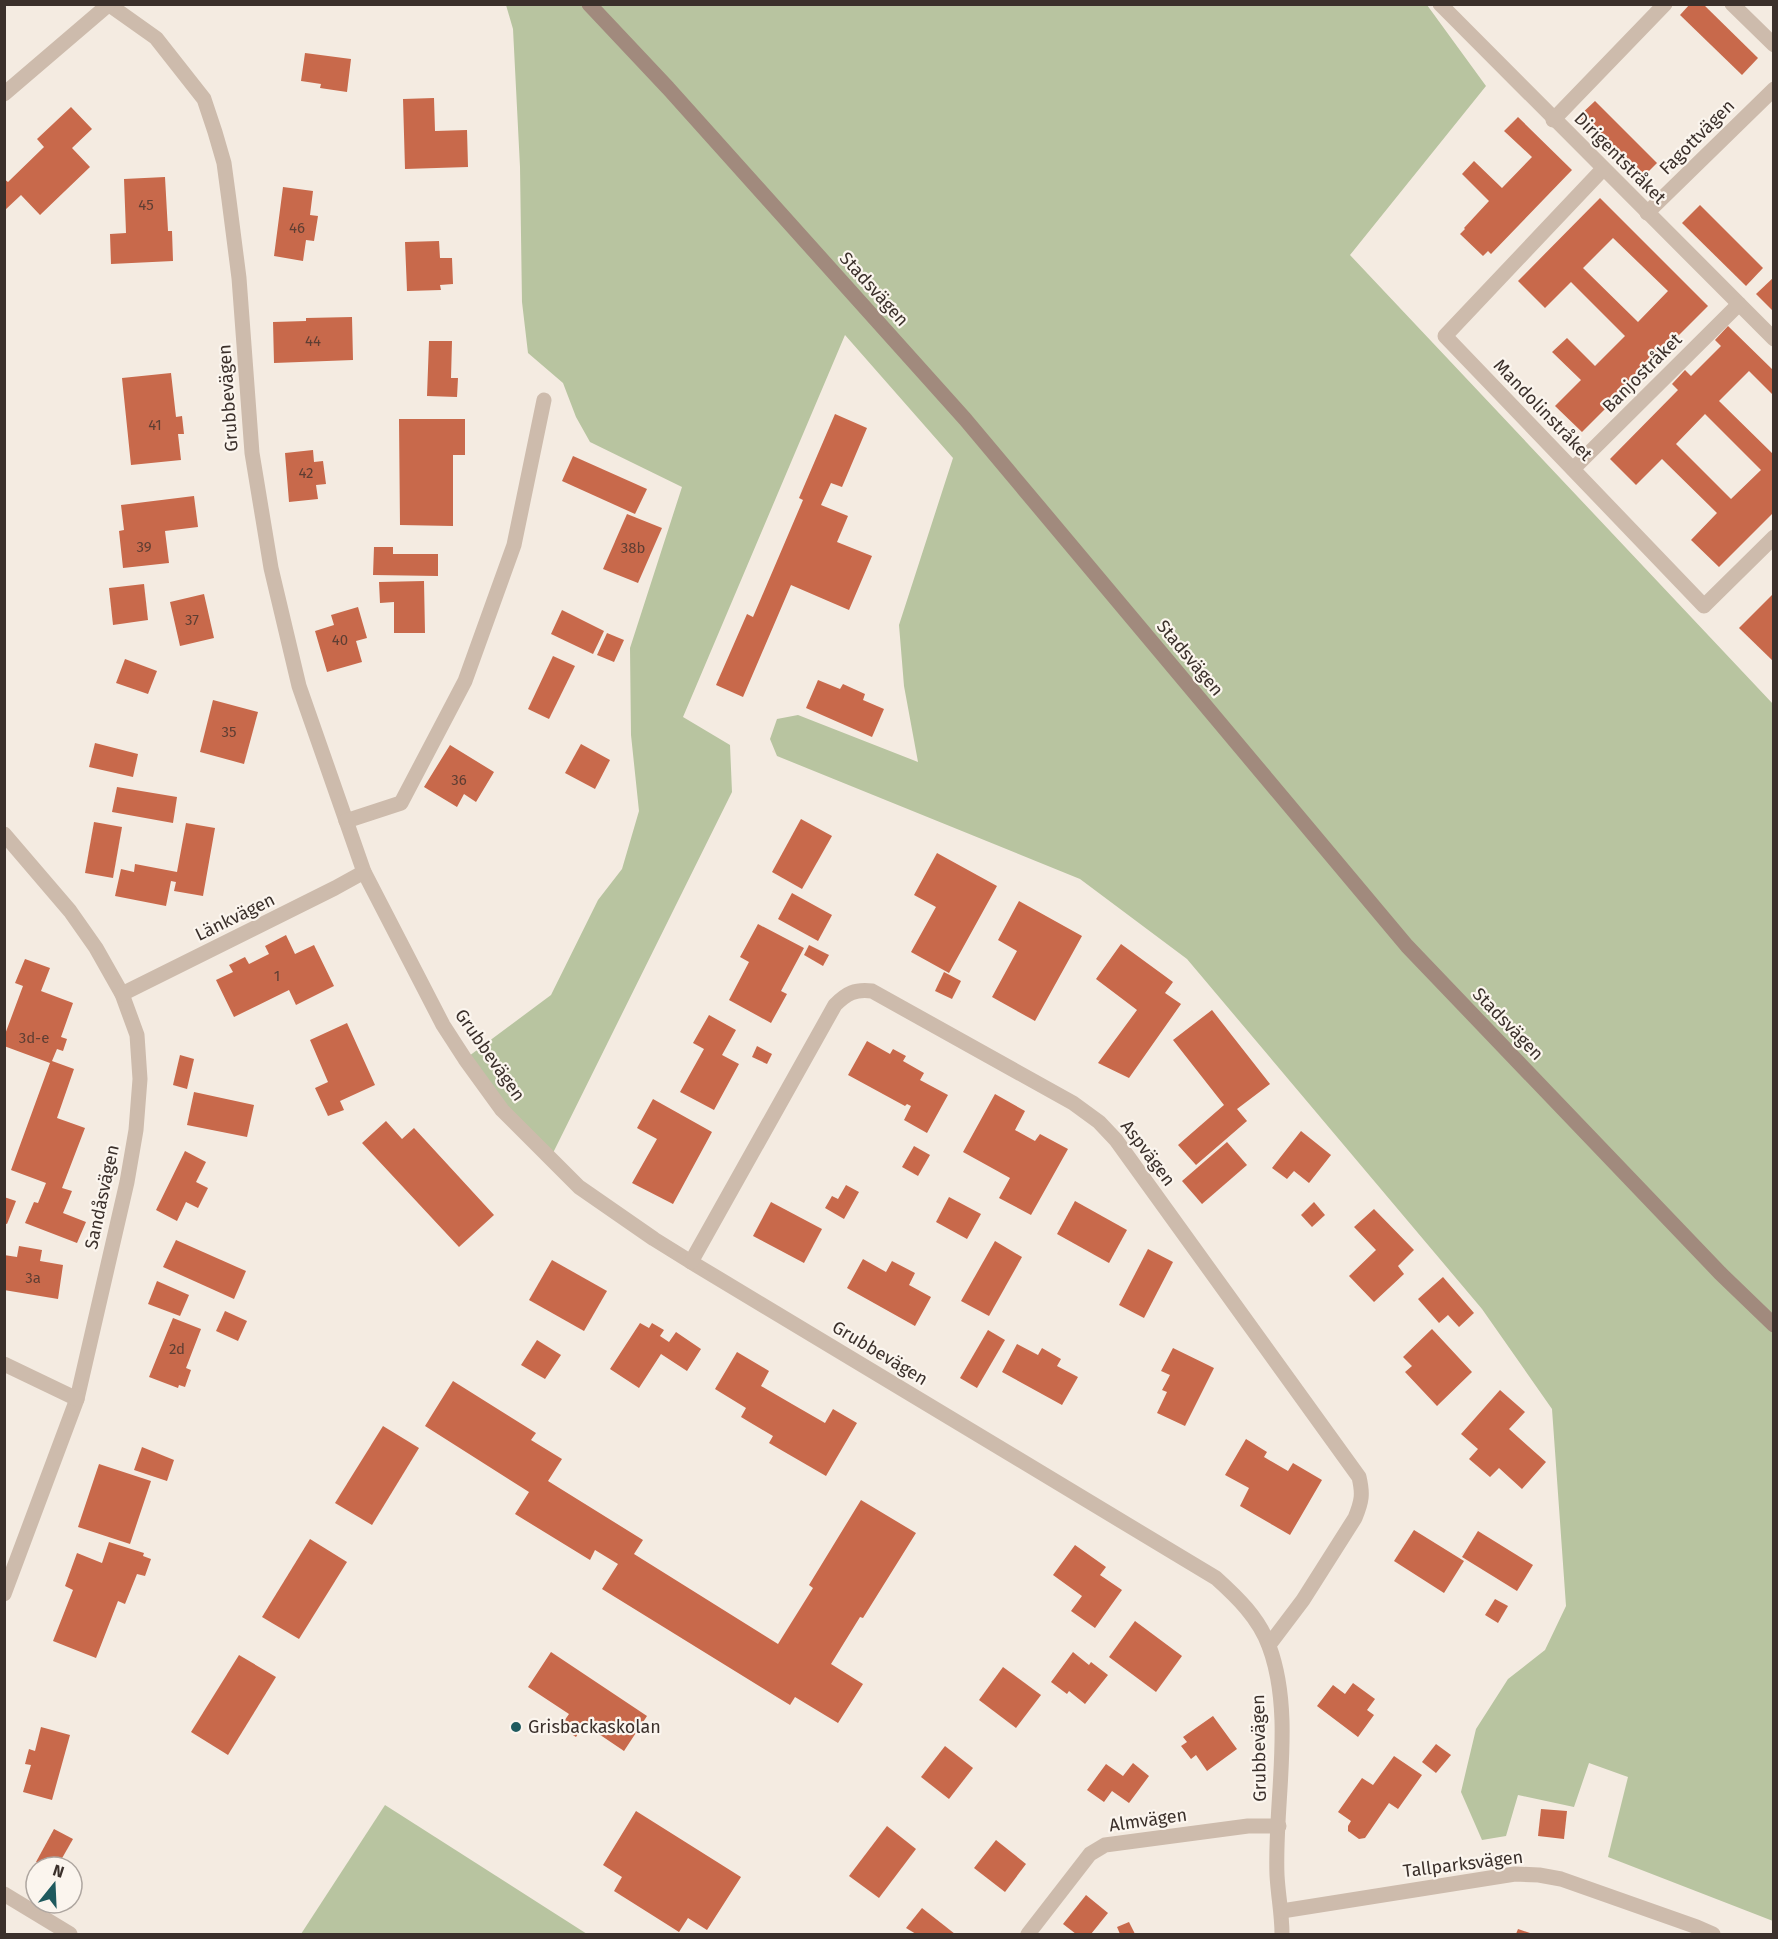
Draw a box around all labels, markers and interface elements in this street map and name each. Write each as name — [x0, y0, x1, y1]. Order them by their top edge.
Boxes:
street label: Fagottvägen — [1655, 95, 1739, 179]
street label: Dirigentstråket — [1569, 107, 1671, 209]
house number: 45 — [138, 196, 154, 214]
house number: 46 — [289, 219, 305, 237]
street label: Stadsvägen — [835, 247, 913, 331]
street label: Banjostråket — [1598, 328, 1687, 417]
house number: 44 — [305, 332, 321, 350]
street label: Grubbevägen — [213, 344, 243, 452]
street label: Mandolinstråket — [1489, 355, 1597, 466]
house number: 41 — [148, 416, 162, 434]
house number: 42 — [298, 464, 314, 482]
house number: 39 — [136, 538, 152, 556]
house number: 38b — [621, 539, 645, 557]
house number: 37 — [185, 611, 199, 629]
street label: Stadsvägen — [1152, 616, 1228, 700]
house number: 40 — [332, 631, 348, 649]
house number: 35 — [221, 723, 237, 741]
house number: 36 — [451, 771, 467, 789]
street label: Länkvägen — [192, 888, 278, 946]
house number: 1 — [274, 967, 280, 985]
street label: Stadsvägen — [1468, 983, 1548, 1065]
street label: Grubbevägen — [450, 1005, 530, 1105]
house number: 3d-e — [19, 1029, 49, 1047]
street label: Aspvägen — [1116, 1116, 1180, 1190]
street label: Sandåsvägen — [80, 1143, 124, 1251]
house number: 3a — [25, 1269, 41, 1287]
street label: Grubbevägen — [828, 1316, 932, 1390]
house number: 2d — [169, 1340, 185, 1358]
street label: Grubbevägen — [1247, 1694, 1271, 1802]
place label: Grisbackaskolan — [528, 1716, 661, 1738]
marker: Grisbackaskolan — [509, 1720, 523, 1734]
street label: Almvägen — [1108, 1804, 1188, 1836]
street label: Tallparksvägen — [1402, 1846, 1524, 1882]
north arrow — [24, 1855, 84, 1915]
text: N — [51, 1861, 66, 1882]

